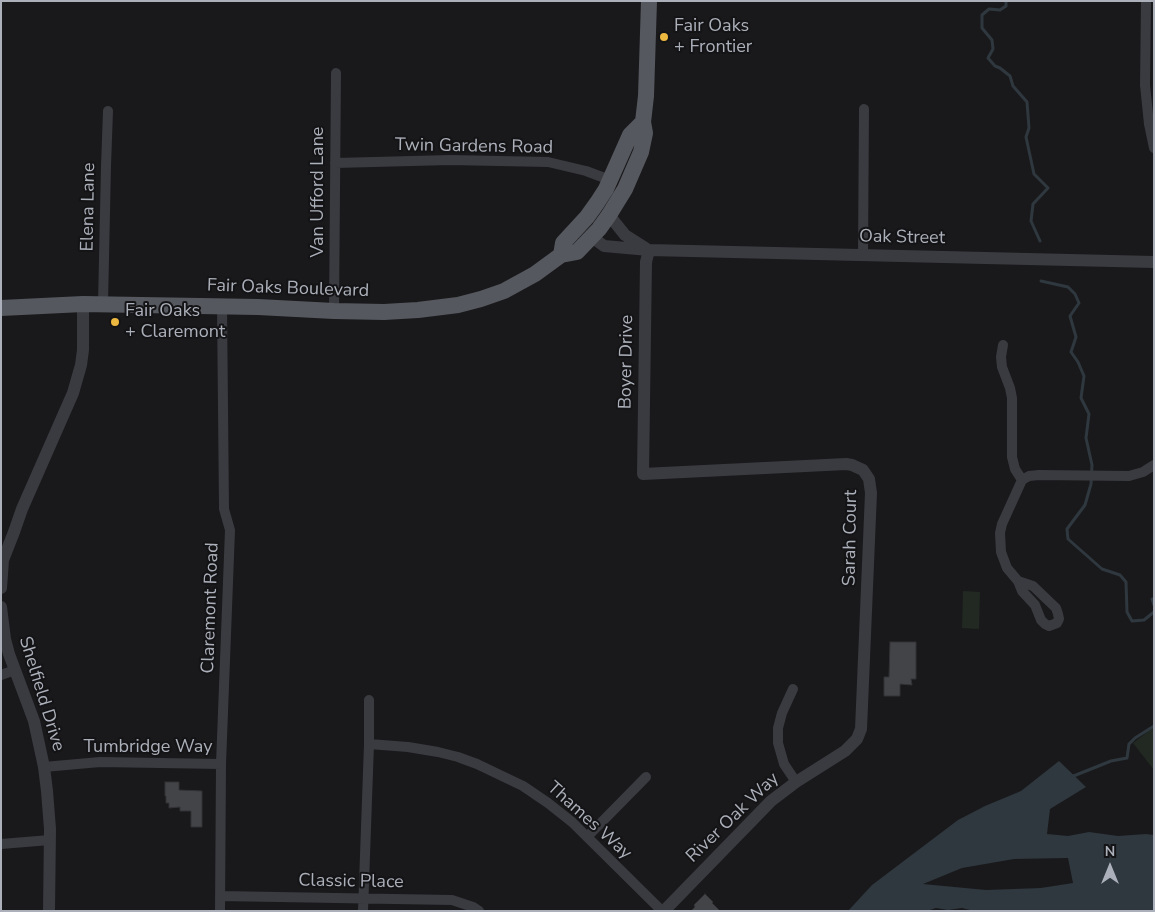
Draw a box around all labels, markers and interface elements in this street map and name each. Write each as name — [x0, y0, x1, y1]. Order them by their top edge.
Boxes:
place label: Fair Oaks + Frontier — [674, 16, 752, 58]
marker: Fair Oaks + Frontier — [658, 31, 670, 43]
street label: Van Ufford Lane — [308, 127, 330, 257]
street label: Twin Gardens Road — [395, 135, 553, 159]
street label: Elena Lane — [77, 162, 101, 252]
street label: Oak Street — [859, 226, 945, 250]
street label: Fair Oaks Boulevard — [207, 275, 369, 303]
place label: Fair Oaks + Claremont — [125, 301, 225, 344]
street label: Boyer Drive — [615, 315, 639, 409]
marker: Fair Oaks + Claremont — [109, 316, 121, 328]
street label: Sarah Court — [839, 490, 863, 586]
street label: Claremont Road — [198, 542, 224, 674]
street label: Shelfield Drive — [13, 634, 69, 754]
street label: Tumbridge Way — [84, 737, 212, 759]
street label: River Oak Way — [682, 768, 784, 868]
street label: Thames Way — [542, 777, 636, 865]
north arrow — [1085, 842, 1135, 892]
text: N — [1105, 842, 1115, 861]
street label: Classic Place — [298, 870, 404, 894]

